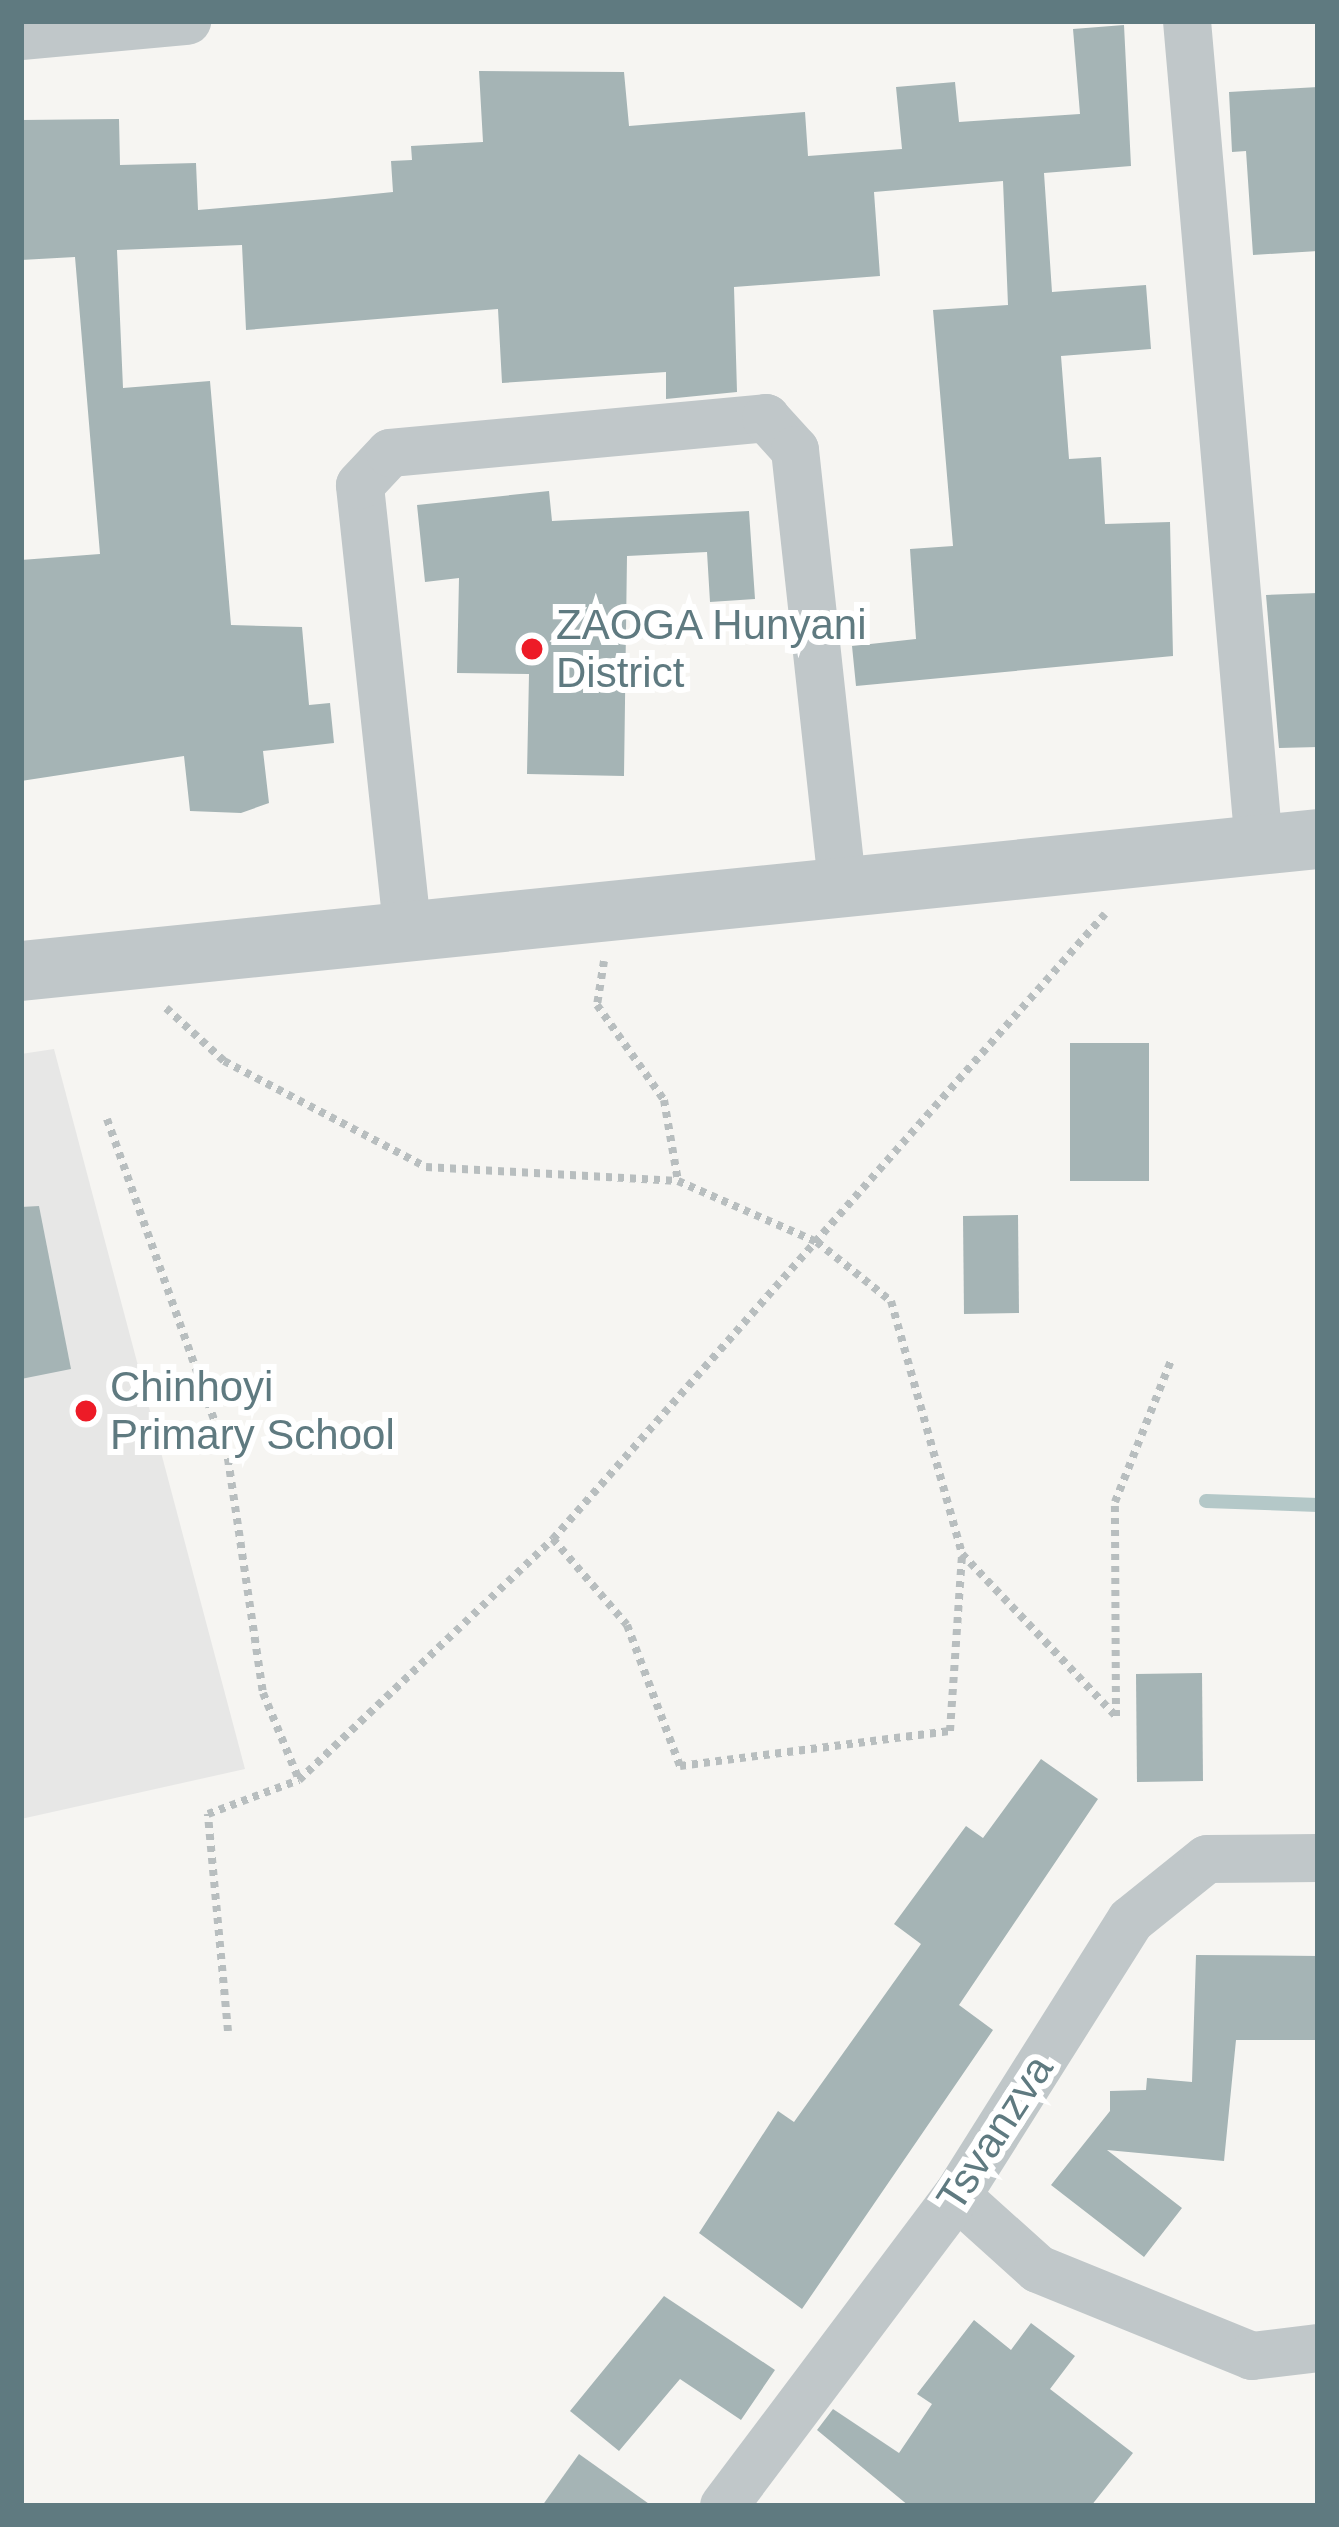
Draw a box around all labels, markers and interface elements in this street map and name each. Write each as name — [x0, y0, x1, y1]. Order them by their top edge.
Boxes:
place label: ZAOGA Hunyani District — [556, 600, 869, 698]
marker: ZAOGA Hunyani District — [519, 636, 545, 662]
place label: Chinhoyi Primary School — [110, 1362, 395, 1460]
marker: Chinhoyi Primary School — [73, 1398, 99, 1424]
street label: Tsvanzva — [926, 2046, 1064, 2220]

